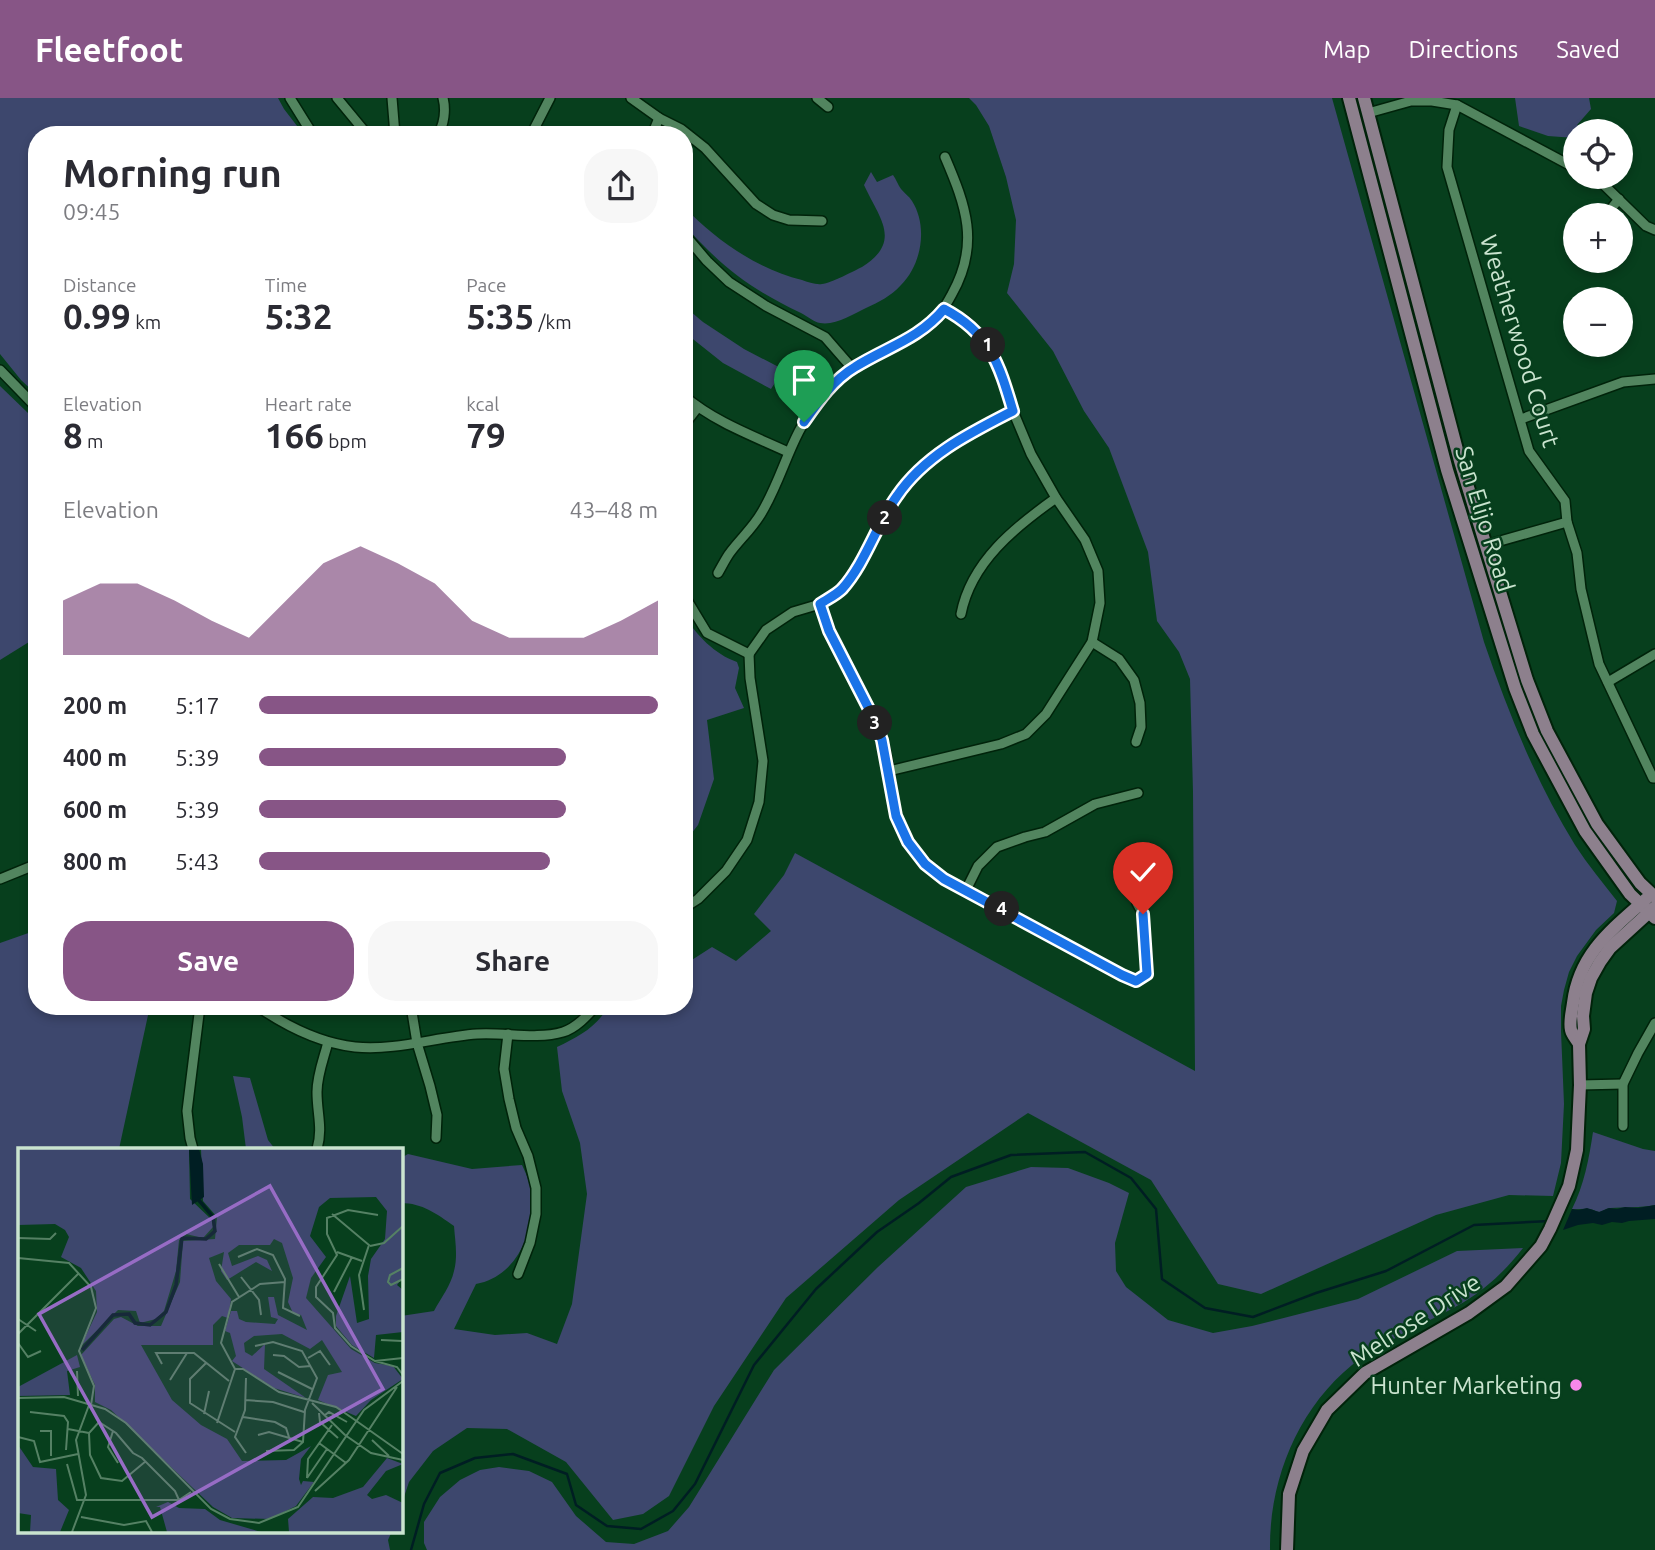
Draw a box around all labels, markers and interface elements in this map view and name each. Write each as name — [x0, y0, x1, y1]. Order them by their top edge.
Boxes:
text: Fleetfoot — [35, 31, 183, 68]
text: Map — [1323, 36, 1370, 63]
text: Directions — [1408, 36, 1518, 63]
text: Saved — [1556, 36, 1620, 63]
map controls — [1563, 119, 1633, 357]
button: locate — [1563, 119, 1633, 189]
button: share — [584, 149, 658, 223]
text: Morning run — [63, 152, 282, 194]
text: 09:45 — [63, 199, 121, 224]
button: + — [1563, 203, 1633, 273]
street label: Weatherwood Court — [1475, 232, 1565, 451]
text: Distance — [63, 274, 137, 296]
text: Time — [265, 274, 307, 296]
text: Pace — [466, 274, 507, 296]
button: − — [1563, 287, 1633, 357]
text: 0.99 — [63, 296, 131, 336]
text: 5:32 — [265, 296, 333, 336]
text: 5:35 — [466, 296, 534, 336]
text: km — [131, 311, 161, 333]
text: /km — [534, 311, 572, 333]
pin: 1 — [970, 328, 1006, 362]
text: 1 — [982, 333, 993, 355]
pin — [774, 350, 834, 422]
icon: arrive — [785, 361, 823, 399]
text: Elevation — [63, 393, 142, 415]
text: Heart rate — [265, 393, 352, 415]
text: kcal — [466, 393, 499, 415]
text: 8 — [63, 415, 83, 455]
text: 166 — [265, 415, 324, 455]
text: 79 — [466, 415, 506, 455]
text: m — [83, 430, 104, 452]
text: bpm — [324, 430, 367, 452]
street label: San Elijo Road — [1450, 443, 1520, 595]
text: Elevation — [63, 497, 159, 522]
text: 43–48 m — [570, 497, 658, 522]
pin: 2 — [868, 500, 903, 536]
text: 2 — [879, 506, 890, 528]
text: 200 m — [63, 693, 127, 718]
text: 5:17 — [175, 693, 220, 718]
pin: 3 — [858, 706, 892, 740]
text: 3 — [869, 711, 880, 733]
text: 400 m — [63, 745, 127, 770]
text: 5:39 — [175, 745, 220, 770]
text: 600 m — [63, 797, 127, 822]
text: 5:39 — [175, 797, 220, 822]
pin — [1113, 842, 1173, 914]
text: 800 m — [63, 849, 127, 874]
text: 5:43 — [175, 849, 220, 874]
icon: check — [1124, 853, 1162, 891]
pin: 4 — [984, 892, 1020, 926]
text: 4 — [996, 897, 1007, 919]
button: Save — [63, 921, 354, 1001]
button: Share — [368, 921, 658, 1001]
inset map — [18, 1148, 402, 1532]
street label: Melrose Drive — [1345, 1268, 1485, 1372]
place label: Hunter Marketing — [1371, 1372, 1562, 1399]
marker: Hunter Marketing — [1568, 1377, 1584, 1393]

